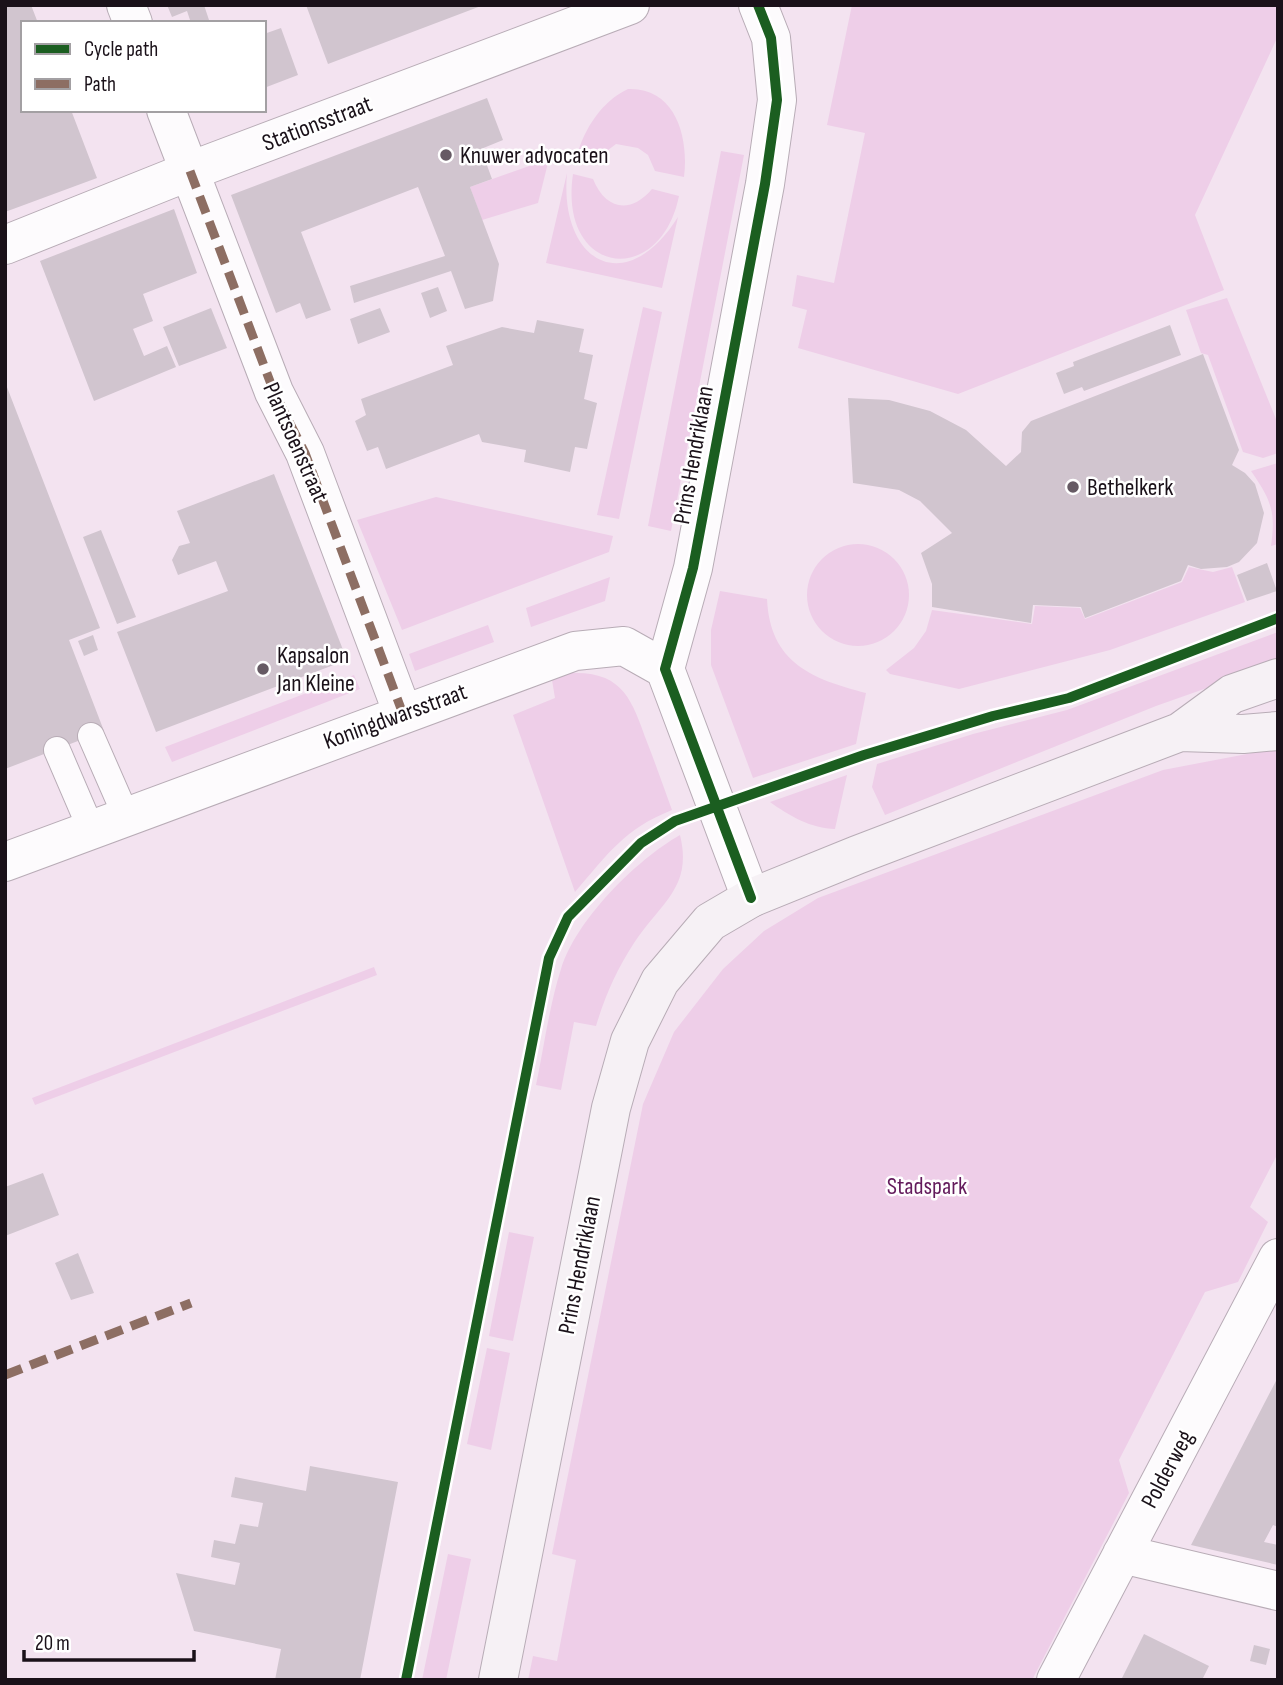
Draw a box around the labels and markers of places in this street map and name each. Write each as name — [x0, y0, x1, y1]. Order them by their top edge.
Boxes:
place label: Knuwer advocaten — [460, 141, 609, 170]
marker: Knuwer advocaten — [438, 147, 454, 163]
place label: Bethelkerk — [1087, 473, 1173, 502]
marker: Bethelkerk — [1065, 479, 1081, 495]
place label: Kapsalon Jan Kleine — [276, 641, 355, 698]
marker: Kapsalon Jan Kleine — [255, 661, 271, 677]

